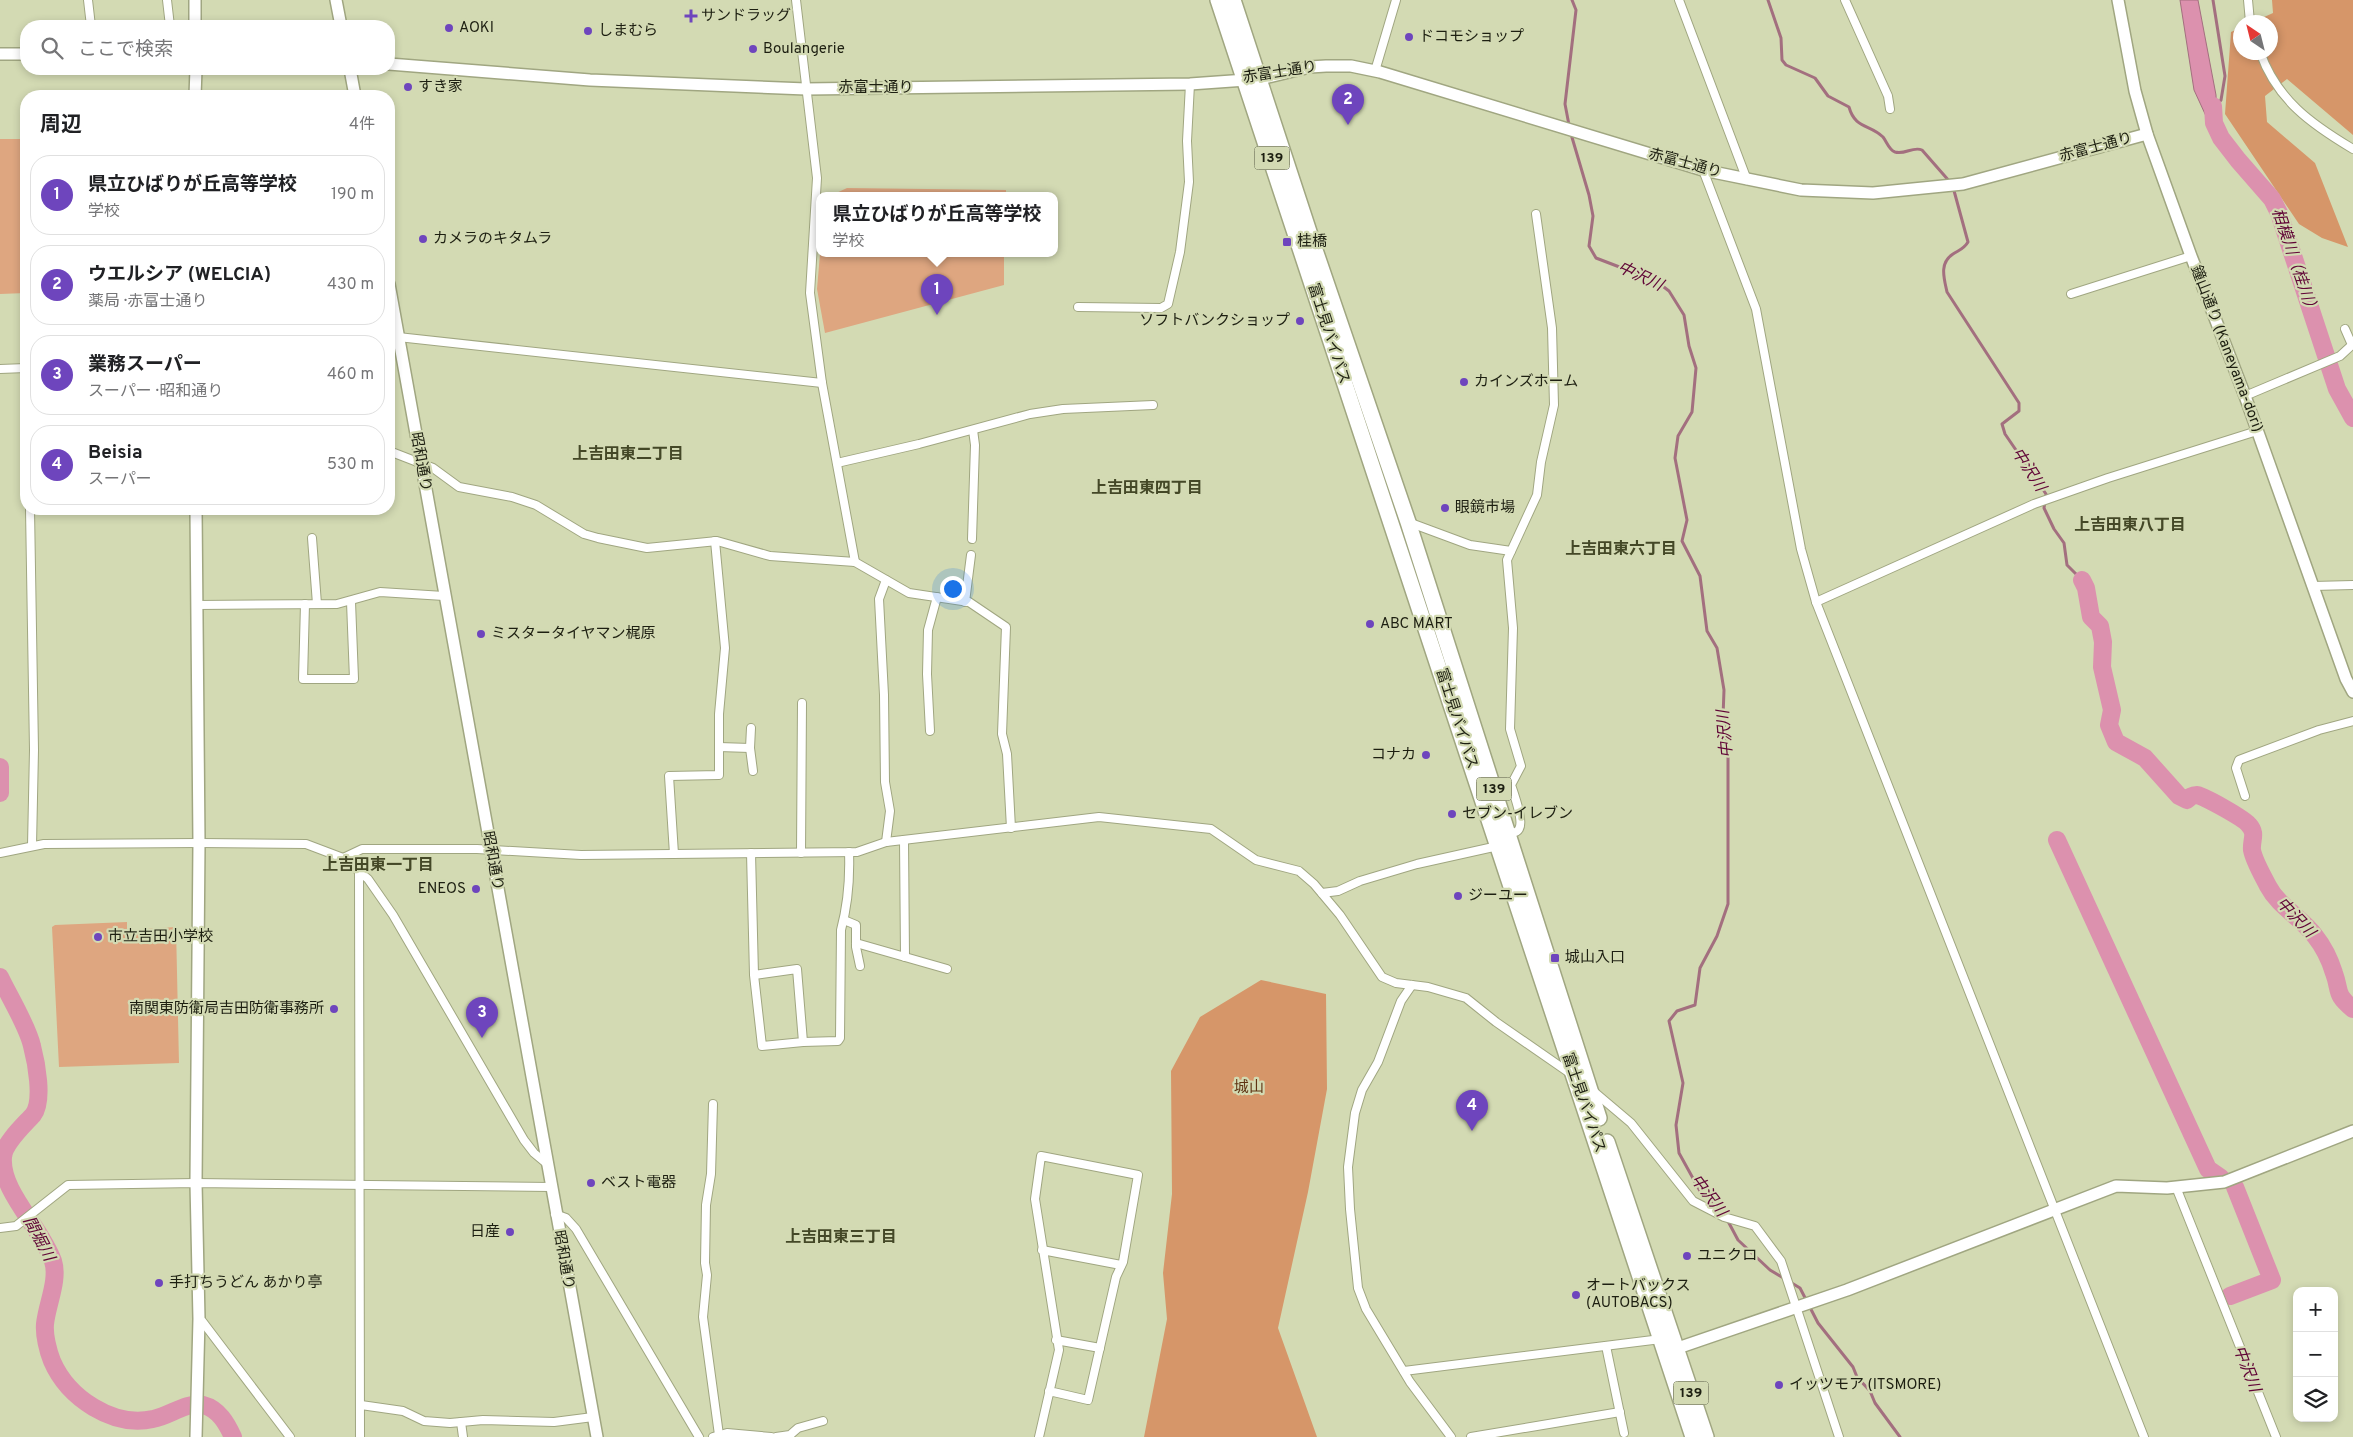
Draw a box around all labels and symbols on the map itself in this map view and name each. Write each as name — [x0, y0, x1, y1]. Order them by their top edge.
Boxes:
place label: サンドラッグ — [701, 7, 791, 26]
marker: サンドラッグ — [685, 10, 697, 22]
north arrow — [2233, 15, 2278, 60]
place label: AOKI — [459, 19, 494, 38]
marker: AOKI — [443, 22, 455, 34]
place label: しまむら — [598, 22, 658, 41]
marker: しまむら — [582, 25, 594, 37]
place label: ドコモショップ — [1419, 28, 1524, 47]
marker: ドコモショップ — [1403, 31, 1415, 43]
place label: Boulangerie — [763, 40, 845, 59]
marker: Boulangerie — [747, 43, 759, 55]
street label: 赤富士通り — [1241, 58, 1319, 88]
place label: すき家 — [418, 78, 463, 97]
street label: 赤富士通り — [838, 79, 914, 98]
marker: すき家 — [402, 81, 414, 93]
pin: 2 — [1332, 84, 1364, 125]
street label: 赤富士通り — [2057, 129, 2135, 167]
street label: 赤富士通り — [1646, 145, 1724, 183]
road number: 139 — [1254, 146, 1290, 170]
water label: 相模川（桂川） — [2266, 206, 2322, 318]
place label: カメラのキタムラ — [433, 230, 552, 249]
marker: カメラのキタムラ — [417, 233, 429, 245]
place label: 桂橋 — [1297, 233, 1327, 252]
marker: 桂橋 — [1281, 236, 1293, 248]
water label: 中沢川 — [1614, 258, 1668, 297]
street label: 鐘山通り (Kaneyama-dori) — [2185, 263, 2267, 435]
pin: 1 — [921, 274, 953, 315]
street label: 富士見バイパス — [1303, 281, 1353, 387]
place label: ソフトバンクショップ — [1139, 312, 1290, 331]
marker: ソフトバンクショップ — [1294, 315, 1306, 327]
place label: カインズホーム — [1474, 373, 1578, 392]
marker: カインズホーム — [1458, 376, 1470, 388]
street label: 昭和通り — [405, 431, 435, 493]
water label: 中沢川 — [2007, 444, 2051, 497]
district label: 上吉田東二丁目 — [572, 445, 684, 465]
district label: 上吉田東四丁目 — [1091, 479, 1203, 499]
place label: 眼鏡市場 — [1455, 499, 1515, 518]
marker: 眼鏡市場 — [1439, 502, 1451, 514]
district label: 上吉田東八丁目 — [2074, 516, 2186, 536]
district label: 上吉田東六丁目 — [1565, 540, 1677, 560]
your location — [940, 576, 966, 602]
place label: ABC MART — [1380, 615, 1453, 634]
marker: ABC MART — [1364, 618, 1376, 630]
place label: ミスタータイヤマン梶原 — [491, 625, 656, 644]
marker: ミスタータイヤマン梶原 — [475, 628, 487, 640]
street label: 富士見バイパス — [1431, 666, 1481, 772]
water label: 中沢川 — [1714, 707, 1738, 759]
place label: コナカ — [1371, 746, 1416, 765]
marker: コナカ — [1420, 749, 1432, 761]
road number: 139 — [1476, 778, 1512, 801]
place label: セブン-イレブン — [1462, 805, 1573, 824]
marker: セブン-イレブン — [1446, 808, 1458, 820]
street label: 昭和通り — [477, 830, 507, 892]
district label: 上吉田東一丁目 — [322, 856, 434, 876]
place label: ENEOS — [418, 880, 466, 899]
marker: ENEOS — [470, 883, 482, 895]
place label: ジーユー — [1468, 887, 1528, 906]
marker: ジーユー — [1452, 890, 1464, 902]
water label: 中沢川 — [2271, 894, 2320, 944]
place label: 市立吉田小学校 — [108, 928, 213, 947]
marker: 市立吉田小学校 — [92, 931, 104, 943]
place label: 城山入口 — [1565, 949, 1625, 968]
marker: 城山入口 — [1549, 952, 1561, 964]
pin: 3 — [466, 997, 498, 1038]
place label: 南関東防衛局吉田防衛事務所 — [129, 1000, 324, 1019]
marker: 南関東防衛局吉田防衛事務所 — [328, 1003, 340, 1015]
street label: 富士見バイパス — [1557, 1050, 1609, 1156]
park label: 城山 — [1234, 1079, 1264, 1098]
pin: 4 — [1456, 1090, 1488, 1131]
water label: 中沢川 — [1686, 1171, 1732, 1223]
place label: ベスト電器 — [601, 1174, 676, 1193]
marker: ベスト電器 — [585, 1177, 597, 1189]
water label: 間堀川 — [18, 1213, 59, 1267]
place label: 日産 — [470, 1223, 500, 1242]
marker: 日産 — [504, 1226, 516, 1238]
district label: 上吉田東三丁目 — [785, 1228, 897, 1248]
street label: 昭和通り — [548, 1229, 578, 1291]
place label: ユニクロ — [1697, 1247, 1757, 1266]
marker: ユニクロ — [1681, 1250, 1693, 1262]
place label: 手打ちうどん あかり亭 — [169, 1274, 323, 1293]
marker: 手打ちうどん あかり亭 — [153, 1277, 165, 1289]
place label: オートバックス (AUTOBACS) — [1586, 1277, 1691, 1313]
marker: オートバックス (AUTOBACS) — [1570, 1289, 1582, 1301]
water label: 中沢川 — [2228, 1343, 2265, 1397]
place label: イッツモア (ITSMORE) — [1789, 1376, 1941, 1395]
marker: イッツモア (ITSMORE) — [1773, 1379, 1785, 1391]
road number: 139 — [1674, 1382, 1708, 1405]

